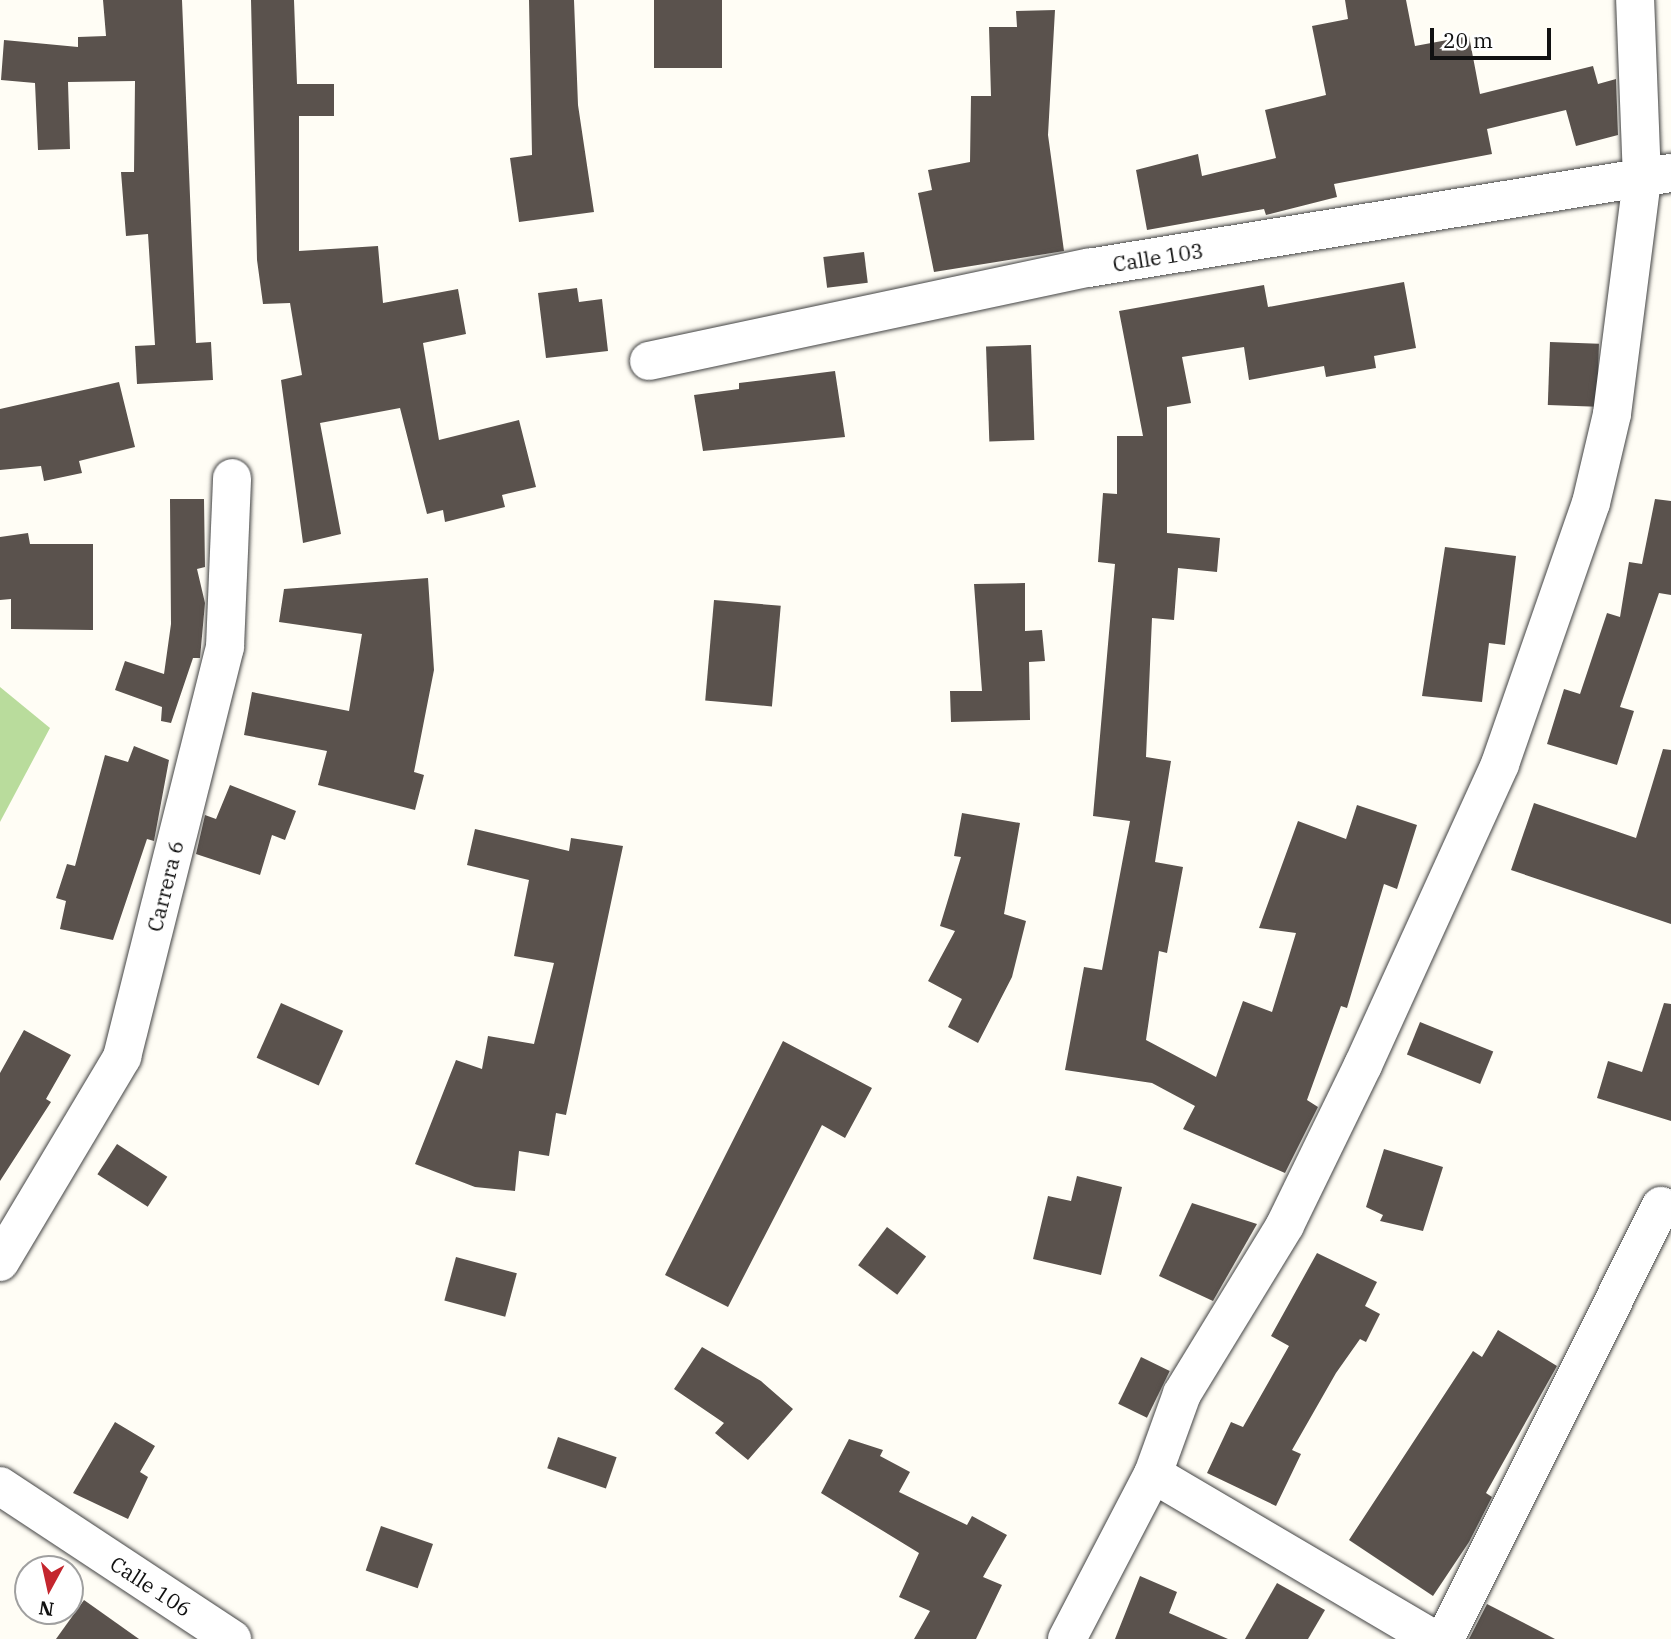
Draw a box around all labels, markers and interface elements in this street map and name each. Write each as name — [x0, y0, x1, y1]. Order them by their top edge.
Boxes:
scale bar — [1433, 14, 1554, 58]
text: 20 m — [1443, 26, 1493, 54]
street label: Calle 103 — [1111, 237, 1205, 277]
street label: Carrera 6 — [142, 838, 188, 934]
street label: Calle 106 — [106, 1551, 196, 1621]
north arrow — [14, 1555, 84, 1625]
text: N — [37, 1596, 55, 1622]

